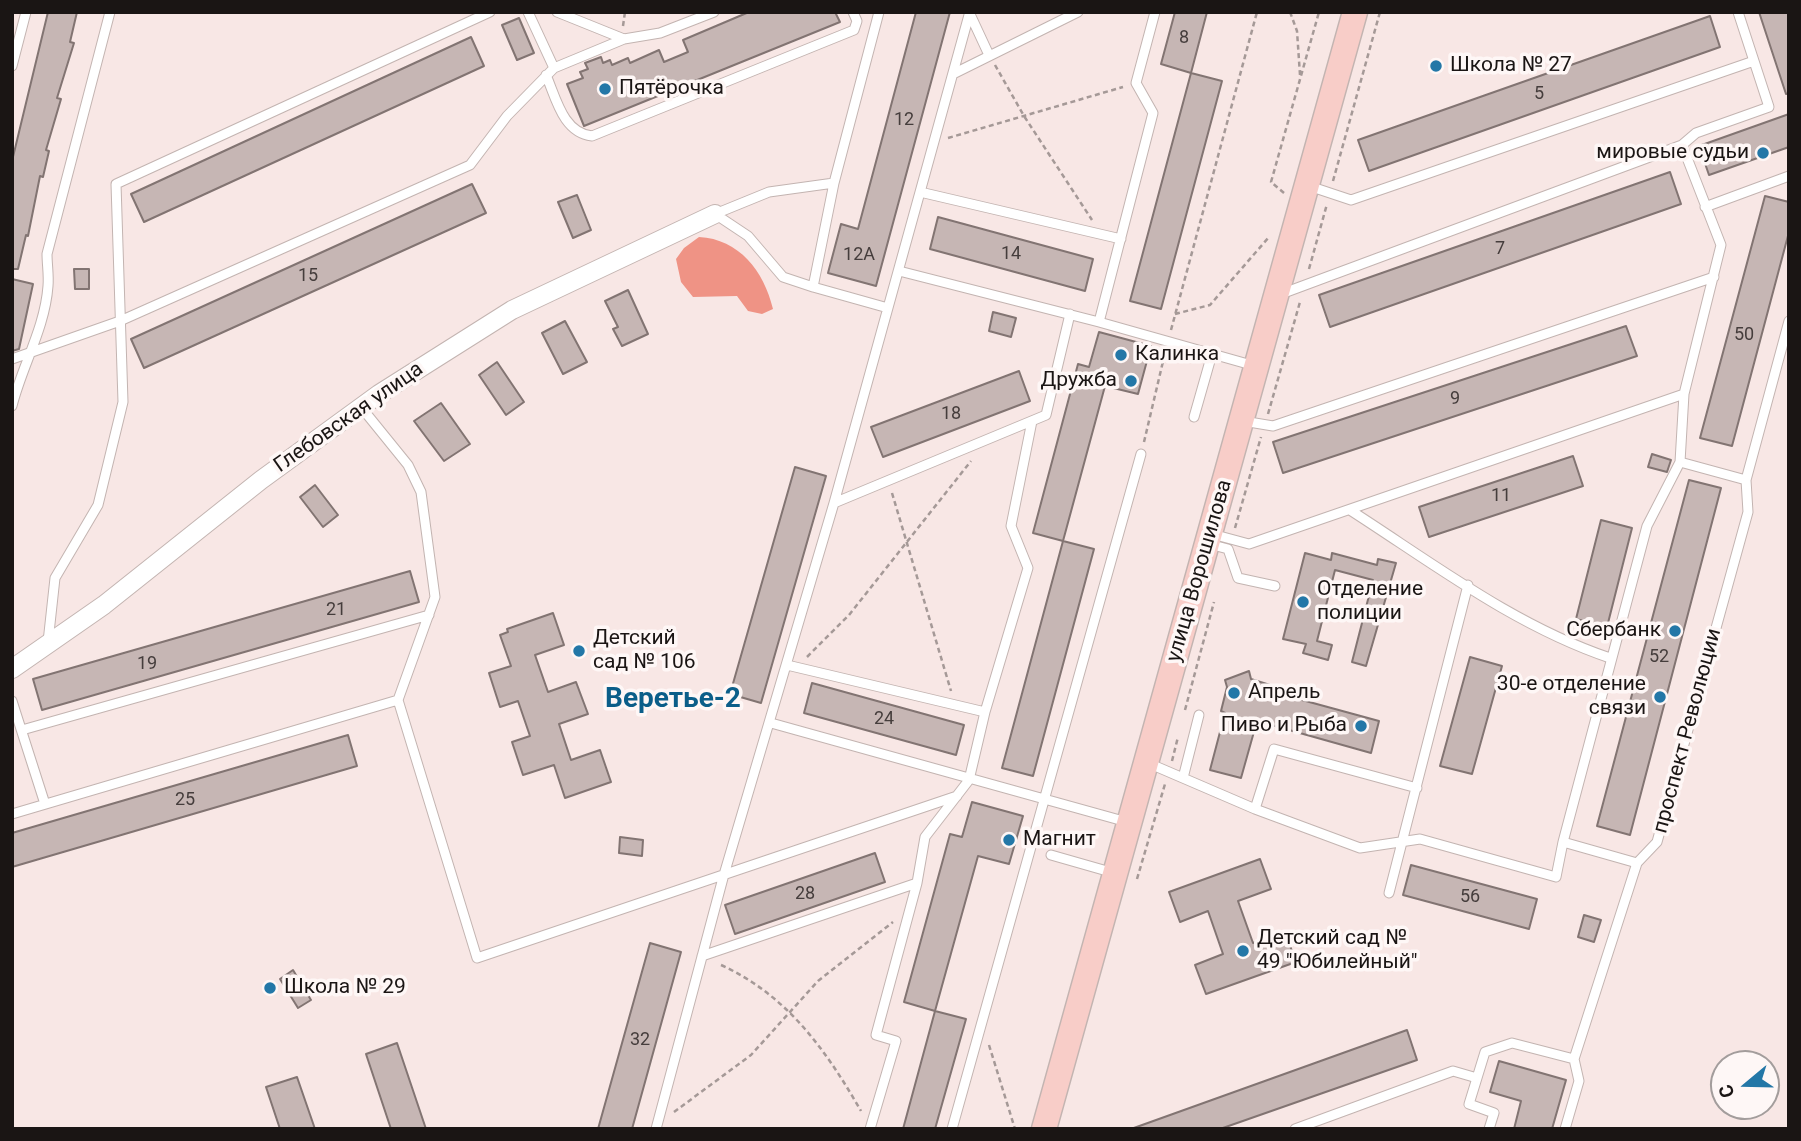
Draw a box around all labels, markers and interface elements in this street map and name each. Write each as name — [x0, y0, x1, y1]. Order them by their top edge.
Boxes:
house number: 8 — [1179, 27, 1189, 49]
place label: Школа № 27 — [1450, 53, 1572, 79]
marker: Школа № 27 — [1428, 58, 1444, 74]
place label: Пятёрочка — [619, 76, 724, 102]
marker: Пятёрочка — [597, 81, 613, 97]
house number: 5 — [1534, 83, 1544, 105]
house number: 12 — [894, 109, 914, 131]
place label: мировые судьи — [1596, 140, 1749, 166]
marker: мировые судьи — [1755, 145, 1771, 161]
house number: 7 — [1495, 238, 1505, 260]
house number: 14 — [1001, 243, 1021, 265]
house number: 12А — [843, 244, 875, 266]
house number: 15 — [298, 265, 318, 287]
house number: 50 — [1734, 324, 1754, 346]
place label: Калинка — [1135, 342, 1219, 368]
marker: Калинка — [1113, 347, 1129, 363]
street label: Глебовская улица — [270, 357, 428, 479]
place label: Дружба — [1040, 368, 1117, 394]
marker: Дружба — [1123, 373, 1139, 389]
house number: 9 — [1450, 388, 1460, 410]
house number: 18 — [941, 403, 961, 425]
street label: улица Ворошилова — [1162, 477, 1238, 665]
house number: 11 — [1491, 485, 1511, 507]
place label: Отделение полиции — [1317, 577, 1423, 627]
marker: Отделение полиции — [1295, 594, 1311, 610]
house number: 21 — [326, 599, 346, 621]
place label: Сбербанк — [1566, 618, 1661, 644]
marker: Сбербанк — [1667, 623, 1683, 639]
place label: Детский сад № 106 — [593, 626, 696, 676]
street label: проспект Революции — [1649, 626, 1727, 836]
marker: Детский сад № 106 — [571, 643, 587, 659]
house number: 52 — [1649, 646, 1669, 668]
house number: 19 — [137, 653, 157, 675]
place label: 30-е отделение связи — [1497, 672, 1646, 722]
place label: Апрель — [1248, 680, 1320, 706]
district label: Веретье-2 — [605, 683, 741, 717]
marker: Апрель — [1226, 685, 1242, 701]
marker: 30-е отделение связи — [1652, 689, 1668, 705]
house number: 24 — [874, 708, 894, 730]
place label: Пиво и Рыба — [1221, 713, 1347, 739]
marker: Пиво и Рыба — [1353, 718, 1369, 734]
house number: 25 — [175, 789, 195, 811]
place label: Магнит — [1023, 827, 1096, 853]
marker: Магнит — [1001, 832, 1017, 848]
house number: 28 — [795, 883, 815, 905]
house number: 56 — [1460, 886, 1480, 908]
place label: Детский сад № 49 "Юбилейный" — [1257, 926, 1418, 976]
marker: Детский сад № 49 "Юбилейный" — [1235, 943, 1251, 959]
place label: Школа № 29 — [284, 975, 406, 1001]
marker: Школа № 29 — [262, 980, 278, 996]
house number: 32 — [630, 1029, 650, 1051]
north arrow — [1710, 1050, 1780, 1120]
text: С — [1714, 1082, 1739, 1101]

